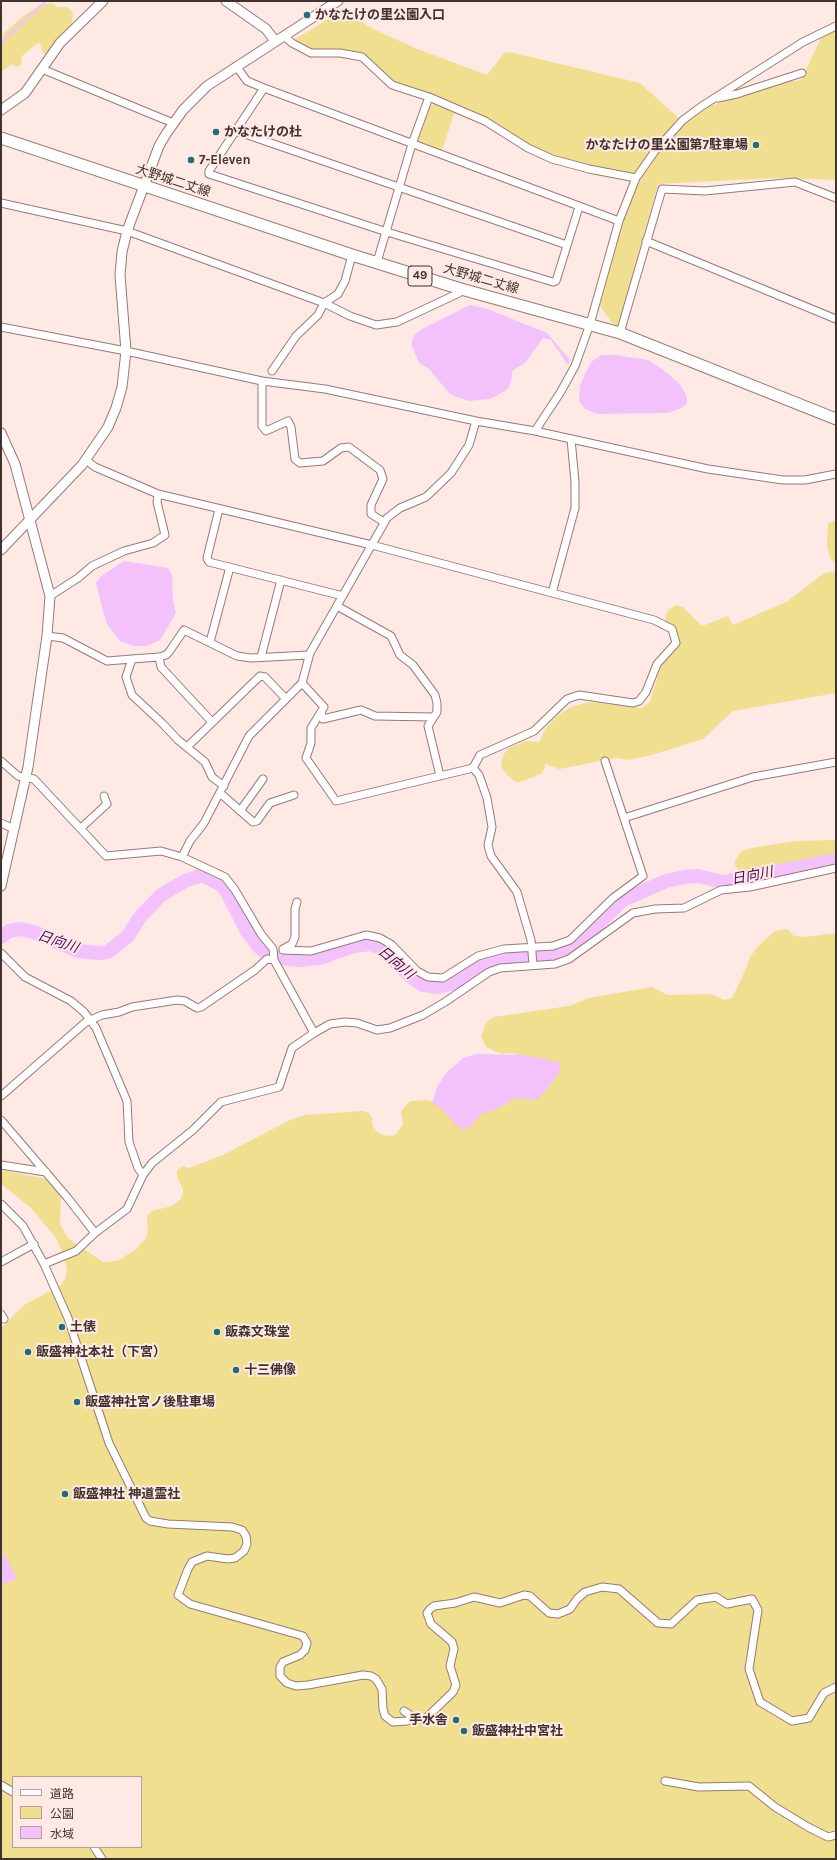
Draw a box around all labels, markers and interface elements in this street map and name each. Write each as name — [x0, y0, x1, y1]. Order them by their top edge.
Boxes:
place label: かなたけの里公園入口 — [315, 7, 445, 23]
marker: かなたけの里公園入口 — [302, 10, 312, 20]
place label: かなたけの杜 — [224, 124, 302, 140]
marker: かなたけの杜 — [211, 127, 221, 137]
place label: かなたけの里公園第7駐車場 — [586, 137, 748, 153]
marker: かなたけの里公園第7駐車場 — [751, 140, 761, 150]
place label: 7-Eleven — [199, 152, 251, 168]
marker: 7-Eleven — [186, 155, 196, 165]
street label: 大野城二丈線 — [133, 162, 213, 200]
street label: 大野城二丈線 — [441, 261, 521, 297]
road number: 49 — [408, 266, 432, 286]
water label: 日向川 — [730, 864, 774, 888]
water label: 日向川 — [35, 927, 81, 957]
water label: 日向川 — [375, 943, 417, 983]
place label: 土俵 — [70, 1319, 96, 1335]
marker: 土俵 — [57, 1322, 67, 1332]
place label: 飯森文珠堂 — [225, 1324, 290, 1340]
marker: 飯森文珠堂 — [212, 1327, 222, 1337]
place label: 飯盛神社本社（下宮） — [36, 1344, 166, 1360]
marker: 飯盛神社本社（下宮） — [23, 1347, 33, 1357]
place label: 十三佛像 — [244, 1362, 296, 1378]
marker: 十三佛像 — [231, 1365, 241, 1375]
place label: 飯盛神社宮ノ後駐車場 — [85, 1394, 215, 1410]
marker: 飯盛神社宮ノ後駐車場 — [72, 1397, 82, 1407]
place label: 飯盛神社 神道霊社 — [73, 1486, 180, 1502]
marker: 飯盛神社 神道霊社 — [60, 1489, 70, 1499]
place label: 手水舎 — [409, 1712, 448, 1728]
marker: 手水舎 — [451, 1715, 461, 1725]
place label: 飯盛神社中宮社 — [472, 1723, 563, 1739]
marker: 飯盛神社中宮社 — [459, 1726, 469, 1736]
legend — [12, 1776, 142, 1848]
text: 道路 — [50, 1787, 74, 1801]
text: 公園 — [50, 1807, 74, 1821]
text: 水域 — [50, 1827, 74, 1841]

